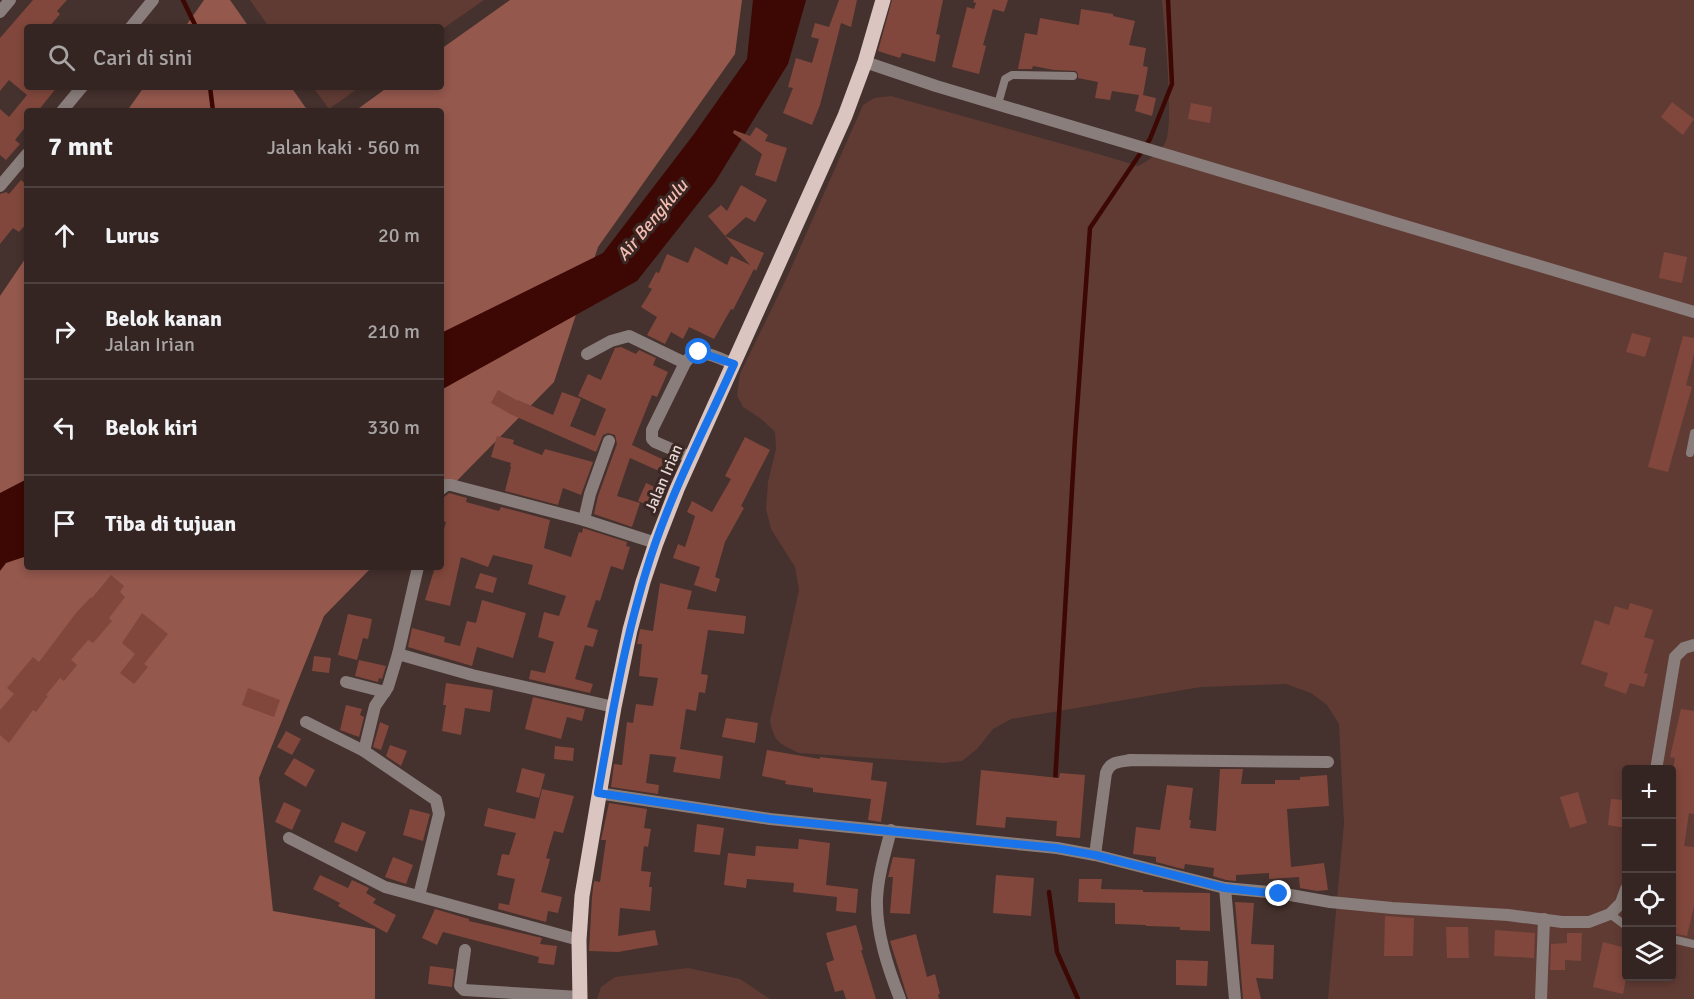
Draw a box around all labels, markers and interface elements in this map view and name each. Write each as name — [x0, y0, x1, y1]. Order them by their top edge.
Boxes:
search box — [24, 24, 444, 90]
icon: search — [45, 41, 78, 74]
text: Cari di sini — [93, 44, 193, 71]
text: 7 mnt — [48, 131, 113, 163]
text: Jalan kaki · 560 m — [267, 135, 420, 160]
water label: Air Bengkulu — [612, 174, 693, 265]
icon: ahead — [48, 219, 81, 252]
text: Lurus — [105, 222, 159, 249]
text: 20 m — [378, 223, 420, 248]
text: Belok kanan — [105, 305, 222, 332]
icon: right — [48, 315, 81, 348]
text: 210 m — [367, 319, 420, 344]
text: Jalan Irian — [105, 332, 195, 357]
route start — [685, 338, 711, 364]
icon: left — [48, 411, 81, 444]
text: Belok kiri — [105, 414, 198, 441]
text: 330 m — [367, 415, 420, 440]
street label: Jalan Irian — [641, 441, 687, 515]
icon: arrive — [48, 507, 81, 540]
text: Tiba di tujuan — [105, 510, 236, 537]
map controls — [1622, 765, 1676, 981]
button: + — [1622, 765, 1676, 819]
button: − — [1622, 819, 1676, 873]
button: locate — [1622, 873, 1676, 927]
route end — [1265, 880, 1291, 906]
button: layers — [1622, 927, 1676, 981]

